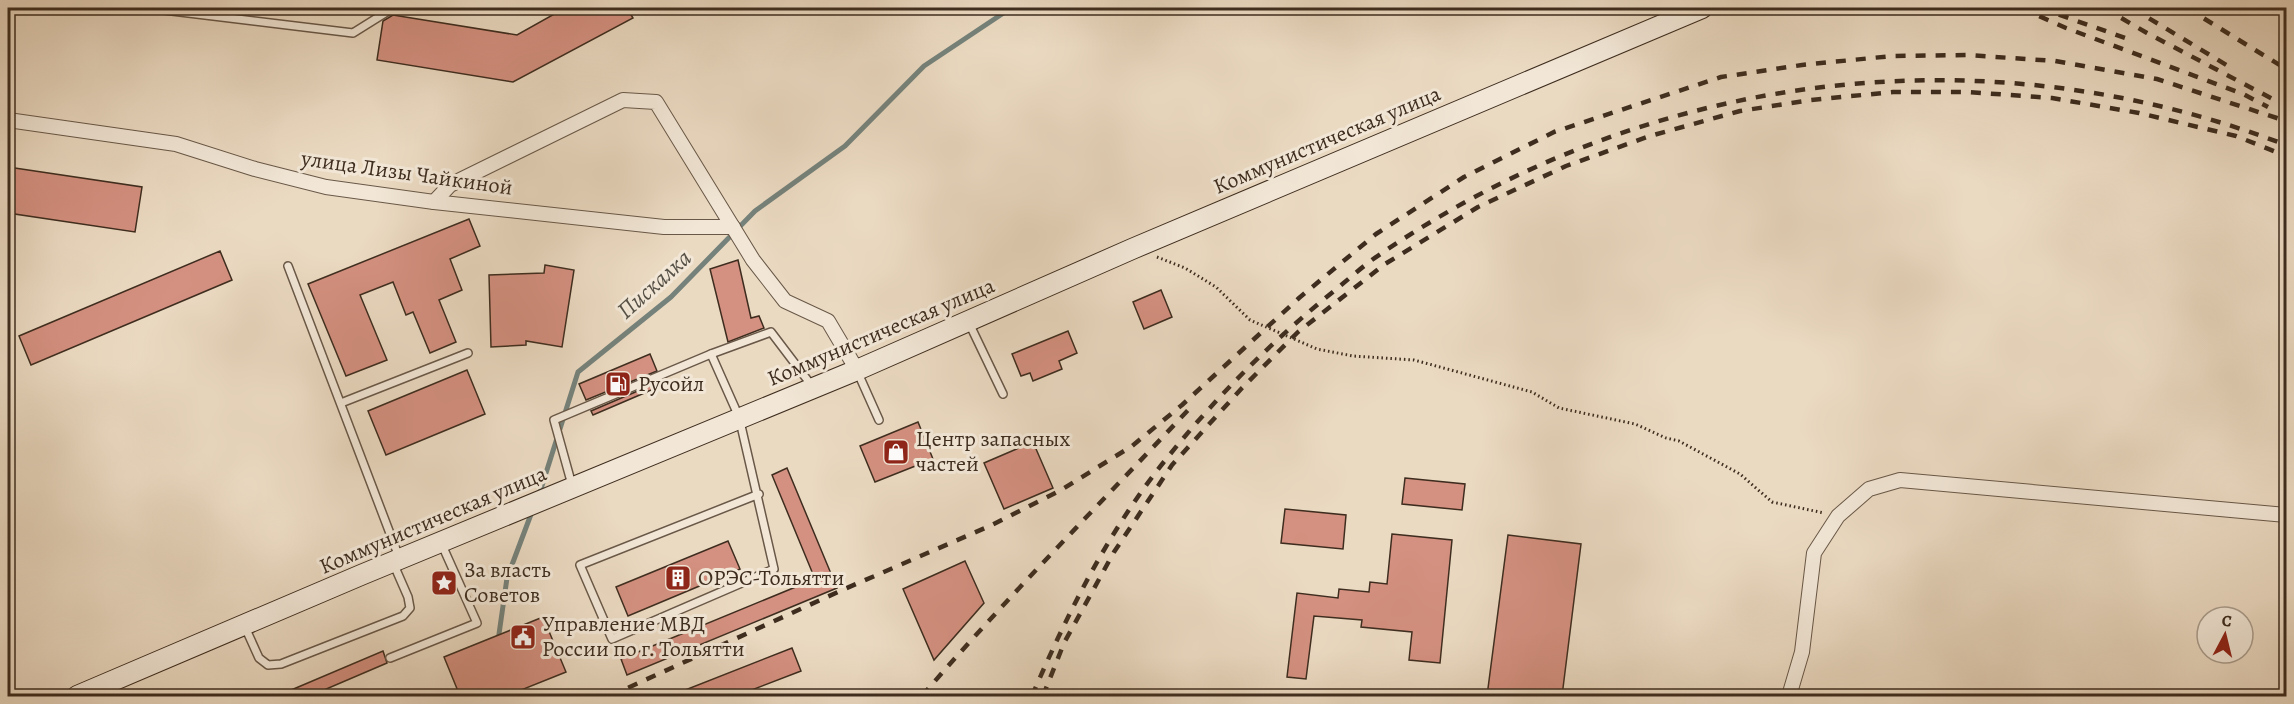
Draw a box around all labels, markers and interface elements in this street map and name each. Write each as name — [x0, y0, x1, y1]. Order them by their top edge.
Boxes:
street label: Коммунистическая улица — [1209, 78, 1446, 202]
street label: улица Лизы Чайкиной — [299, 143, 514, 203]
water label: Пискалка — [610, 242, 698, 326]
street label: Коммунистическая улица — [763, 270, 1000, 394]
fuel station icon: Русойл — [603, 369, 633, 399]
place label: Русойл — [638, 369, 704, 399]
place label: Центр запасных частей — [916, 424, 1070, 479]
shop icon: Центр запасных частей — [881, 437, 911, 467]
street label: Коммунистическая улица — [315, 458, 552, 582]
place label: За власть Советов — [464, 555, 551, 610]
building icon: ОРЭС-Тольятти — [663, 563, 693, 593]
place label: ОРЭС-Тольятти — [698, 563, 844, 593]
place icon: За власть Советов — [429, 568, 459, 598]
north arrow — [2195, 605, 2255, 665]
place label: Управление МВД России по г. Тольятти — [542, 609, 745, 664]
text: С — [2220, 610, 2233, 633]
public building icon: Управление МВД России по г. Тольятти — [508, 622, 538, 652]

